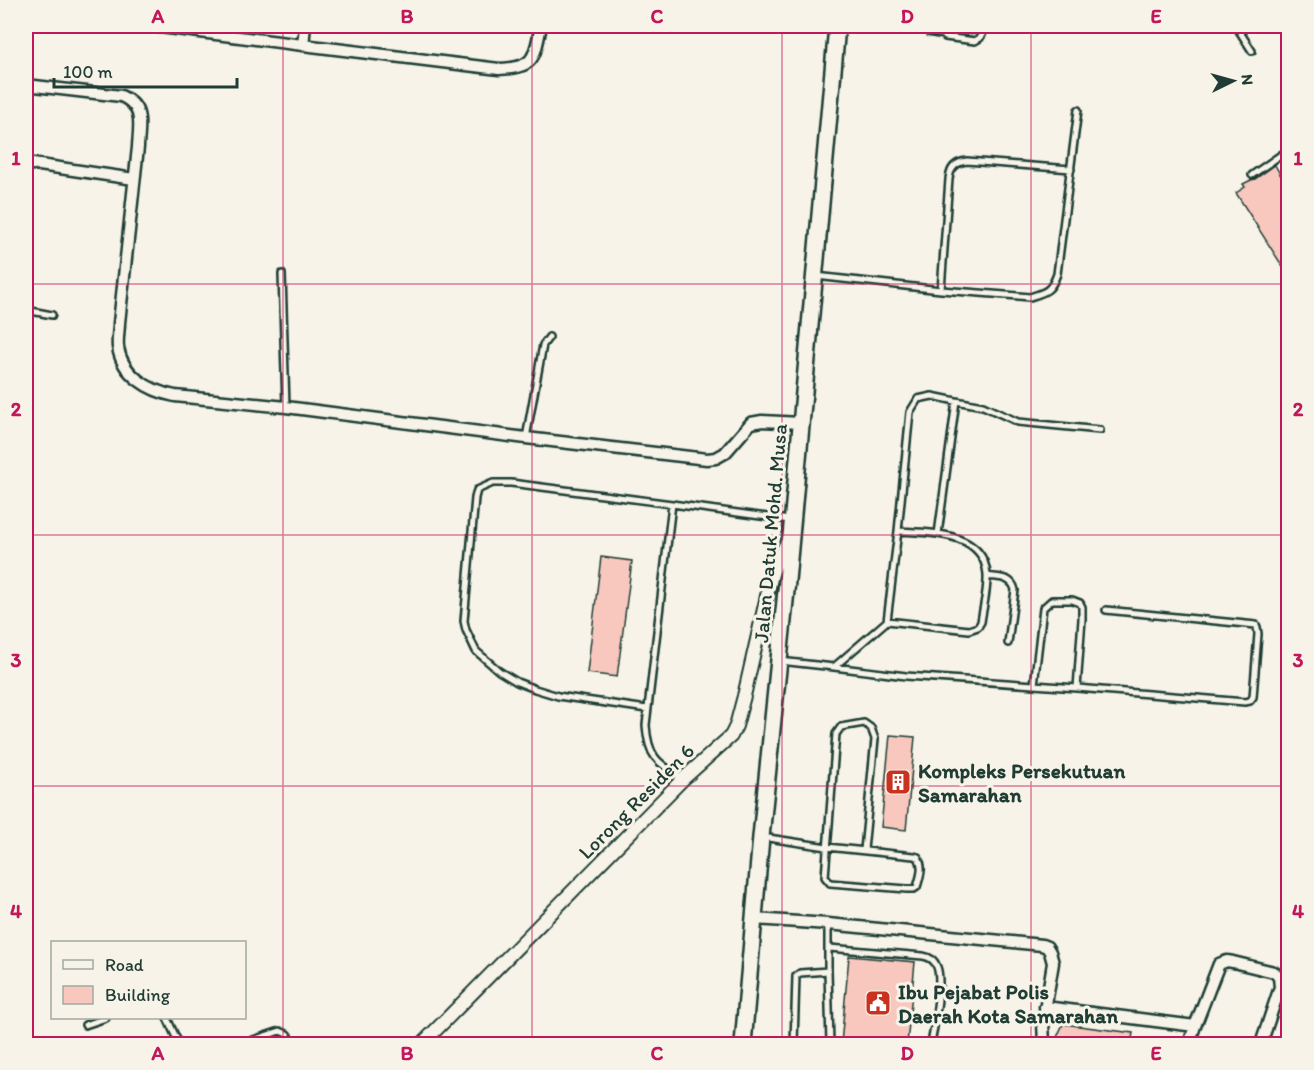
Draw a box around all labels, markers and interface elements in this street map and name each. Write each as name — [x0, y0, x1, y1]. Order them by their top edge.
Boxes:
text: A — [151, 4, 165, 28]
text: B — [401, 4, 414, 28]
text: C — [651, 4, 664, 28]
text: D — [900, 4, 914, 28]
text: E — [1150, 4, 1162, 28]
scale bar — [54, 51, 237, 89]
north arrow — [1203, 51, 1263, 111]
text: 100 m — [63, 61, 113, 83]
text: N — [1238, 74, 1257, 86]
text: 1 — [11, 146, 21, 170]
text: 1 — [1293, 146, 1303, 170]
text: 2 — [11, 397, 22, 421]
text: 2 — [1293, 397, 1304, 421]
street label: Jalan Datuk Mohd. Musa — [748, 422, 792, 644]
text: 3 — [11, 648, 22, 672]
text: 3 — [1293, 648, 1304, 672]
street label: Lorong Residen 6 — [573, 738, 699, 864]
place label: Kompleks Persekutuan Samarahan — [918, 758, 1125, 807]
building icon: Kompleks Persekutuan Samarahan — [883, 767, 913, 797]
text: 4 — [10, 899, 22, 923]
text: 4 — [1292, 899, 1304, 923]
legend — [51, 941, 246, 1019]
text: Road — [105, 954, 144, 976]
place label: Ibu Pejabat Polis Daerah Kota Samarahan — [898, 979, 1118, 1028]
text: Building — [105, 984, 171, 1006]
public building icon: Ibu Pejabat Polis Daerah Kota Samarahan — [863, 988, 893, 1018]
text: A — [151, 1041, 165, 1065]
text: B — [401, 1041, 414, 1065]
text: C — [651, 1041, 664, 1065]
text: D — [900, 1041, 914, 1065]
text: E — [1150, 1041, 1162, 1065]

